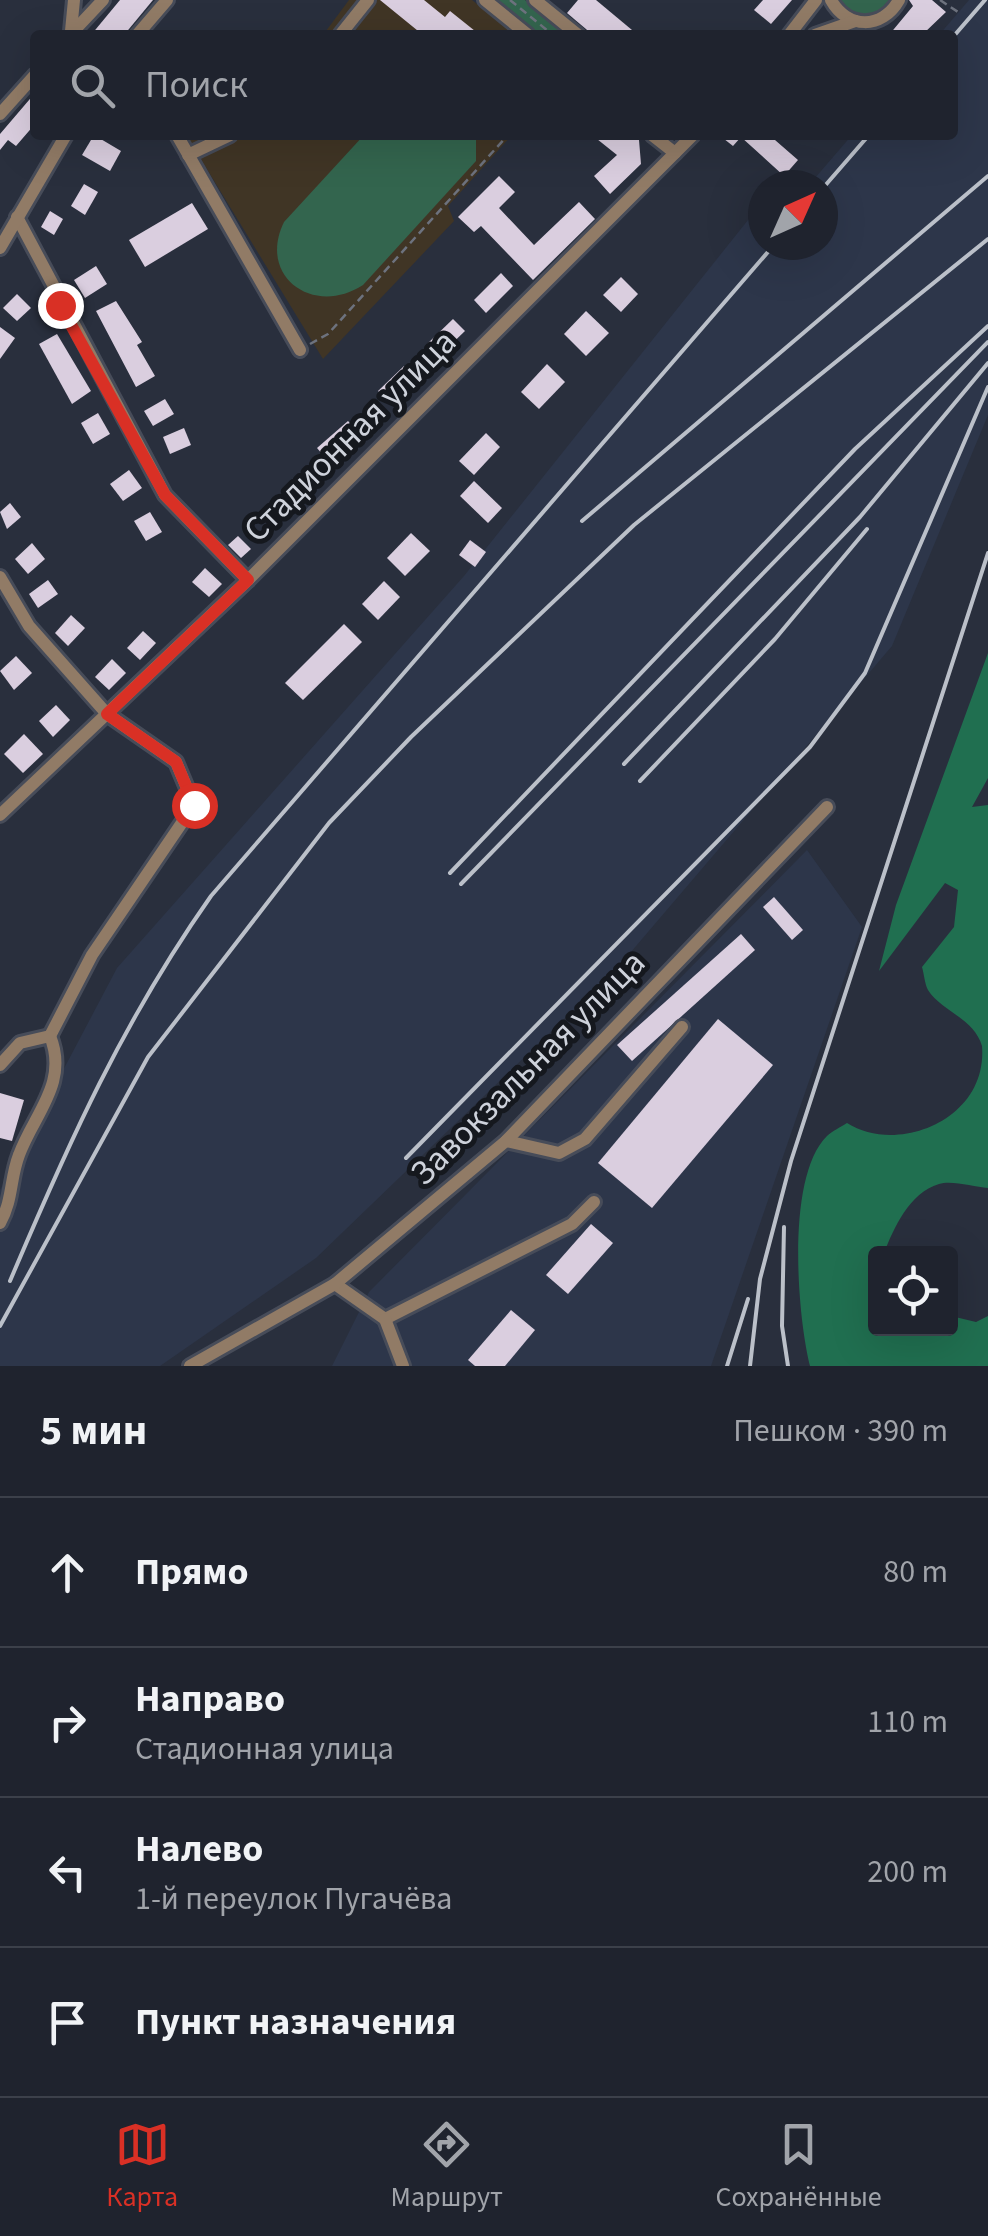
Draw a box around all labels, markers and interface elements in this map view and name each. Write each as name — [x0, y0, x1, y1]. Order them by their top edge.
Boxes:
search box — [30, 30, 958, 140]
icon: search — [65, 58, 120, 113]
text: Поиск — [145, 58, 248, 112]
north arrow — [748, 170, 838, 260]
route end — [38, 283, 84, 329]
street label: Стадионная улица — [232, 318, 468, 554]
route start — [172, 783, 218, 829]
street label: Завокзальная улица — [399, 939, 657, 1197]
map controls — [868, 1246, 958, 1336]
button: locate — [868, 1246, 958, 1336]
text: 5 мин — [40, 1401, 147, 1461]
text: Пешком · 390 m — [733, 1408, 948, 1454]
icon: ahead — [40, 1545, 95, 1600]
text: Прямо — [135, 1545, 249, 1599]
text: 80 m — [883, 1549, 948, 1595]
text: Направо — [135, 1672, 285, 1726]
icon: right — [40, 1695, 95, 1750]
text: 110 m — [867, 1699, 948, 1745]
text: Стадионная улица — [135, 1726, 394, 1772]
text: Налево — [135, 1822, 263, 1876]
icon: left — [40, 1845, 95, 1900]
text: 200 m — [867, 1849, 948, 1895]
text: 1-й переулок Пугачёва — [135, 1876, 452, 1922]
icon: arrive — [40, 1995, 95, 2050]
text: Пункт назначения — [135, 1995, 456, 2049]
tab: Карта — [106, 2117, 178, 2217]
tab: Маршрут — [391, 2117, 503, 2217]
tab: Сохранённые — [715, 2117, 882, 2217]

